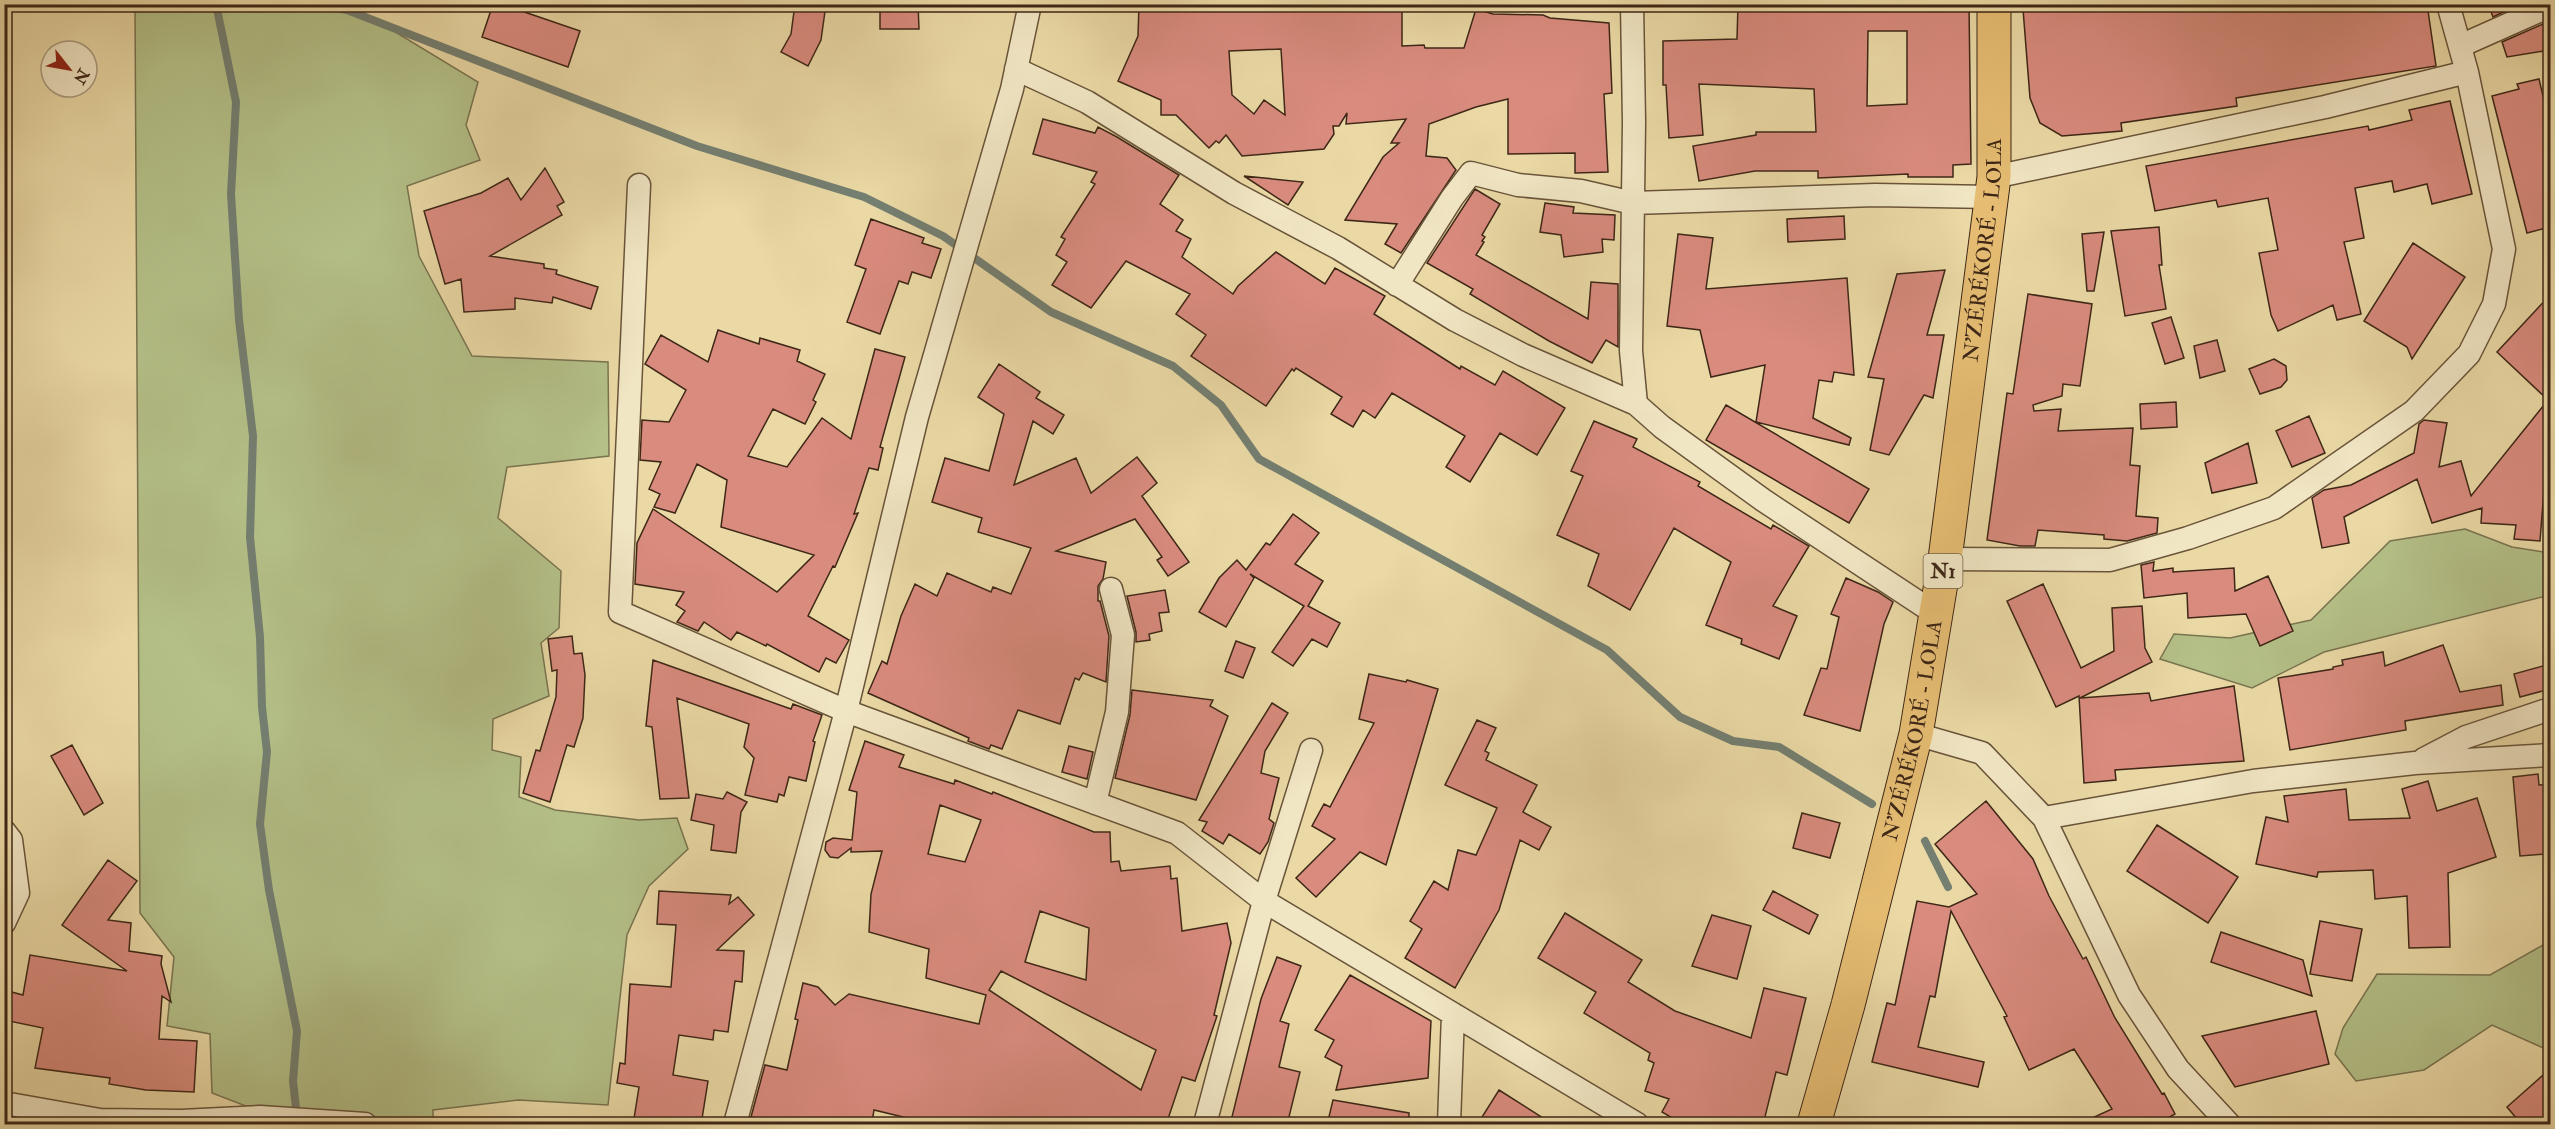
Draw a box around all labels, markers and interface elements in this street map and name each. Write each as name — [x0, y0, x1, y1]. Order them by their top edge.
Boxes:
north arrow — [39, 39, 99, 99]
text: N — [68, 64, 94, 88]
street label: N'ZÉRÉKORÉ - LOLA — [1957, 138, 2008, 363]
road number: N1 — [1924, 554, 1962, 588]
street label: N'ZÉRÉKORÉ - LOLA — [1877, 618, 1949, 844]

